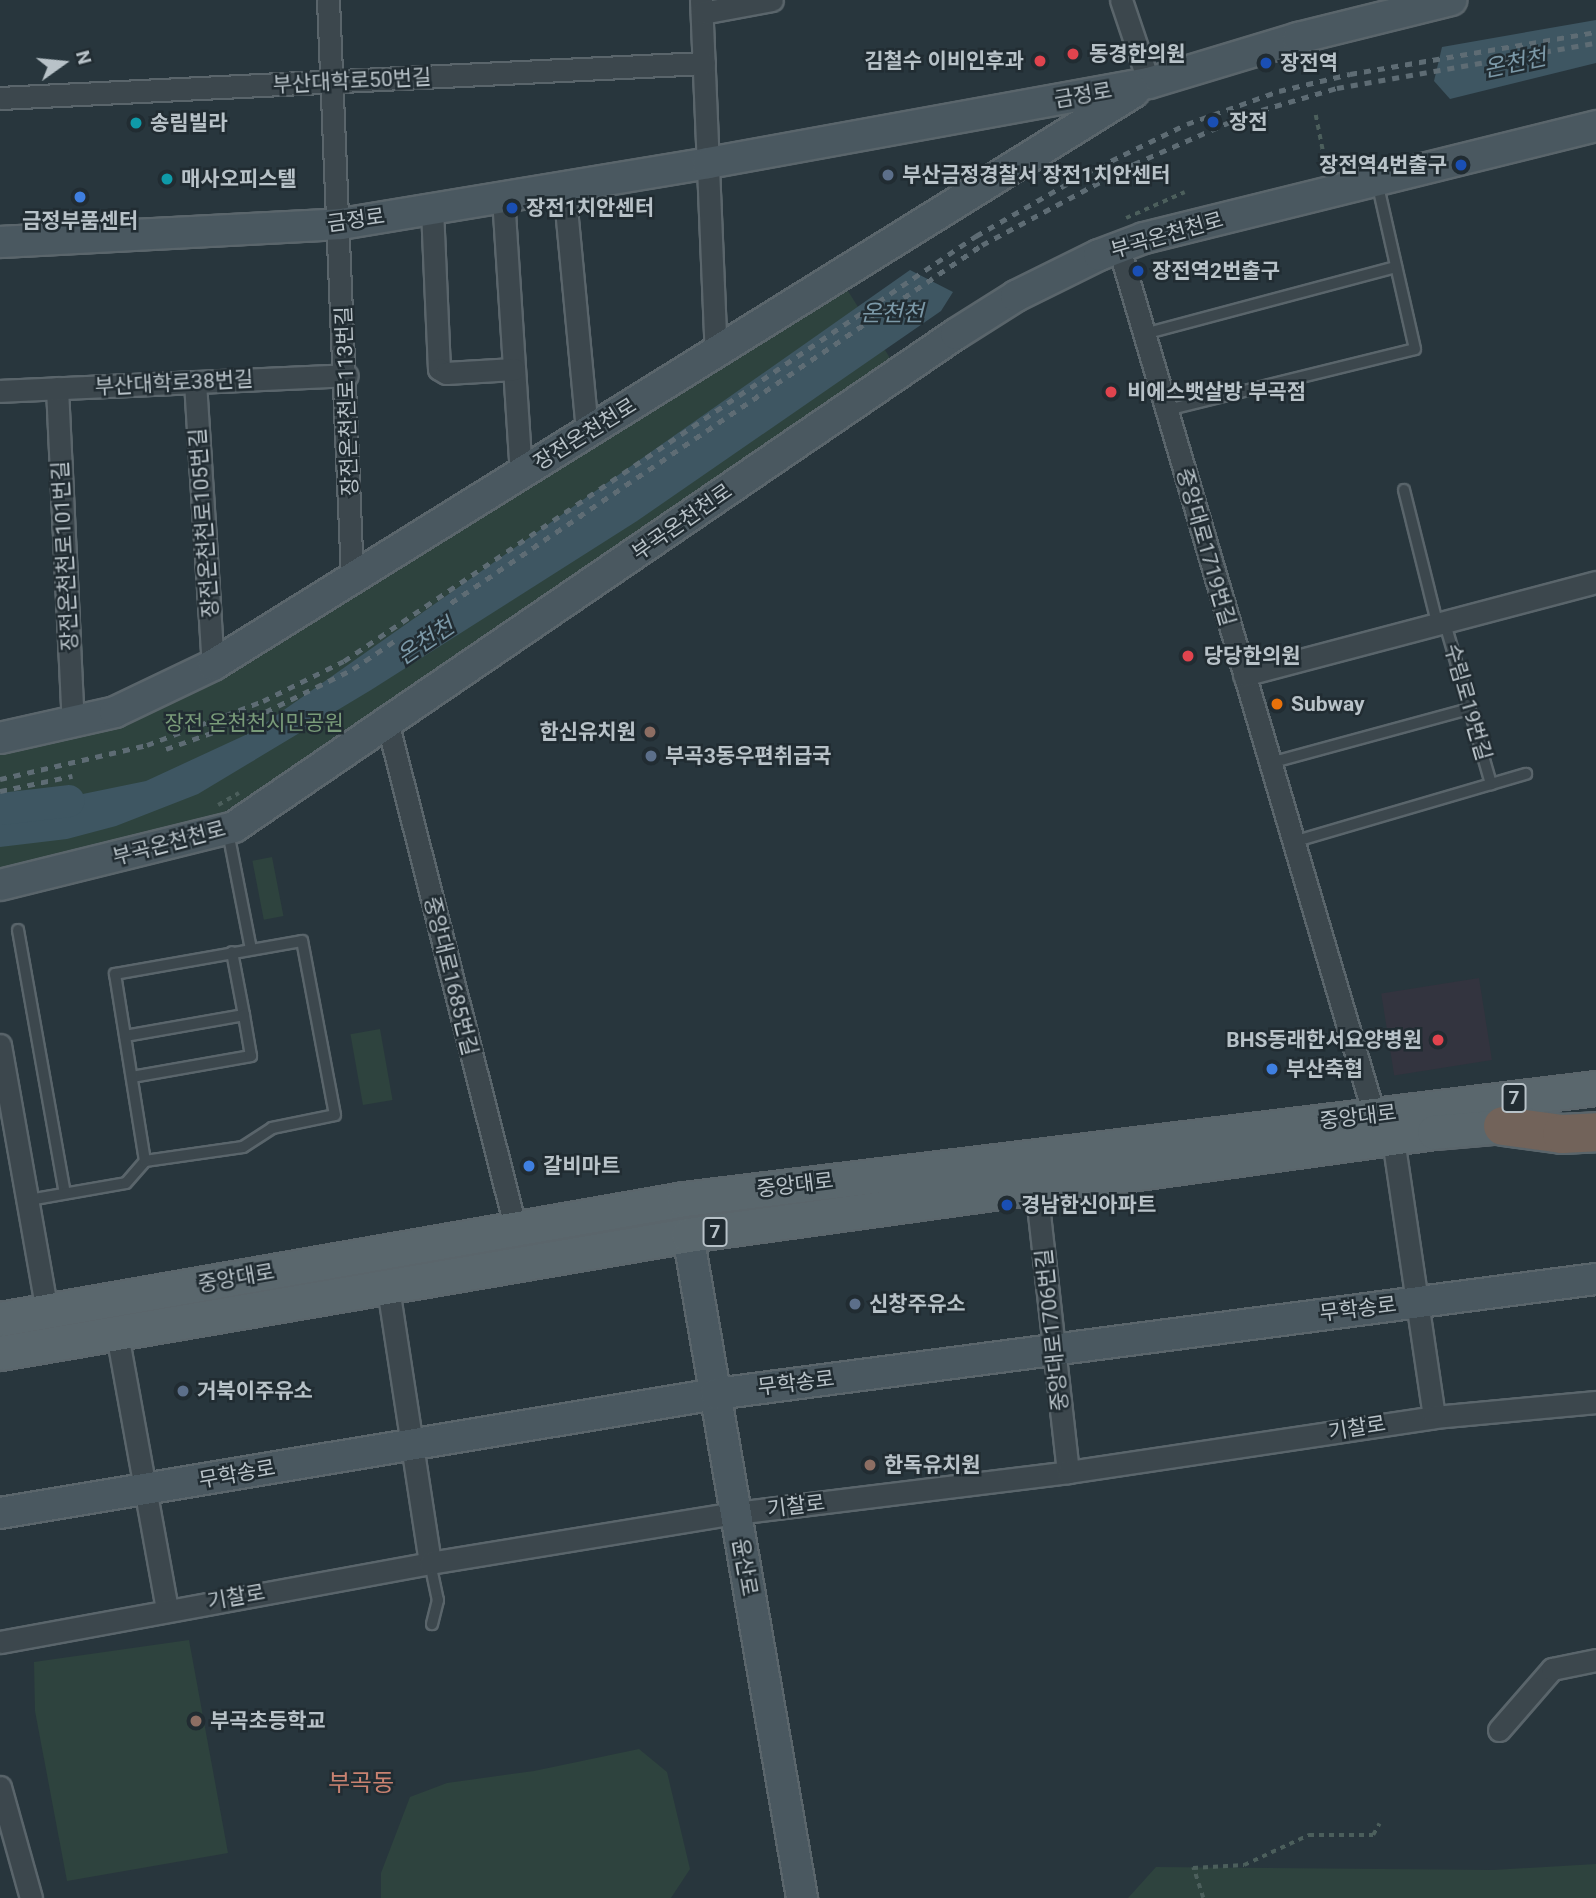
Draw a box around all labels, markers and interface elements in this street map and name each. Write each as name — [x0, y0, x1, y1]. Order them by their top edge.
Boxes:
north arrow — [28, 28, 98, 98]
place label: 동경한의원 — [1089, 41, 1186, 67]
marker: 동경한의원 — [1063, 44, 1083, 64]
water label: 온천천 — [1481, 44, 1549, 84]
text: N — [71, 48, 97, 67]
place label: 김철수 이비인후과 — [864, 48, 1024, 74]
place label: 장전역 — [1280, 50, 1338, 76]
marker: 김철수 이비인후과 — [1030, 51, 1050, 71]
marker: 장전역 — [1258, 55, 1274, 71]
street label: 부산대학로50번길 — [272, 64, 432, 98]
street label: 금정로 — [1052, 78, 1114, 112]
place label: 장전 — [1229, 109, 1268, 135]
place label: 송림빌라 — [150, 110, 227, 136]
marker: 장전 — [1203, 112, 1223, 132]
marker: 송림빌라 — [128, 115, 144, 131]
place label: 장전역4번출구 — [1319, 152, 1447, 178]
marker: 장전역4번출구 — [1453, 157, 1469, 173]
place label: 부산금정경찰서 장전1치안센터 — [902, 162, 1170, 188]
place label: 매사오피스텔 — [181, 166, 297, 192]
marker: 부산금정경찰서 장전1치안센터 — [880, 167, 896, 183]
marker: 매사오피스텔 — [159, 171, 175, 187]
marker: 금정부품센터 — [72, 189, 88, 205]
place label: 장전1치안센터 — [526, 195, 654, 221]
marker: 장전1치안센터 — [504, 200, 520, 216]
street label: 금정로 — [326, 203, 386, 237]
street label: 부곡온천천로 — [1108, 207, 1226, 263]
place label: 금정부품센터 — [22, 208, 138, 234]
place label: 장전역2번출구 — [1152, 258, 1280, 284]
marker: 장전역2번출구 — [1130, 263, 1146, 279]
water label: 온천천 — [860, 300, 924, 328]
street label: 장전온천천로113번길 — [331, 306, 363, 496]
street label: 부산대학로38번길 — [94, 366, 254, 400]
place label: 비에스뱃살방 부곡점 — [1127, 379, 1306, 405]
marker: 비에스뱃살방 부곡점 — [1101, 382, 1121, 402]
street label: 장전온천천로 — [529, 393, 641, 475]
street label: 장전온천천로105번길 — [185, 427, 223, 619]
street label: 장전온천천로101번길 — [47, 460, 83, 652]
street label: 중앙대로1719번길 — [1171, 465, 1241, 629]
street label: 부곡온천천로 — [627, 478, 737, 566]
water label: 온천천 — [392, 613, 460, 671]
street label: 수림로19번길 — [1439, 641, 1497, 763]
place label: 당당한의원 — [1204, 643, 1301, 669]
marker: 당당한의원 — [1178, 646, 1198, 666]
place label: Subway — [1291, 691, 1365, 717]
marker: Subway — [1269, 696, 1285, 712]
park label: 장전 온천천시민공원 — [164, 710, 344, 736]
place label: 한신유치원 — [539, 719, 636, 745]
marker: 한신유치원 — [642, 724, 658, 740]
place label: 부곡3동우편취급국 — [665, 743, 832, 769]
marker: 부곡3동우편취급국 — [643, 748, 659, 764]
street label: 부곡온천천로 — [110, 816, 228, 870]
street label: 중앙대로1685번길 — [419, 894, 483, 1058]
place label: BHS동래한서요양병원 — [1226, 1027, 1422, 1053]
marker: BHS동래한서요양병원 — [1428, 1030, 1448, 1050]
place label: 부산축협 — [1286, 1056, 1363, 1082]
marker: 부산축협 — [1264, 1061, 1280, 1077]
road number: 7 — [1500, 1082, 1528, 1114]
street label: 중앙대로 — [1318, 1100, 1398, 1134]
place label: 갈비마트 — [543, 1153, 620, 1179]
marker: 갈비마트 — [521, 1158, 537, 1174]
street label: 중앙대로 — [755, 1168, 835, 1202]
place label: 경남한신아파트 — [1021, 1192, 1156, 1218]
marker: 경남한신아파트 — [999, 1197, 1015, 1213]
road number: 7 — [701, 1216, 729, 1248]
street label: 중앙대로1706번길 — [1031, 1248, 1073, 1412]
street label: 중앙대로 — [196, 1259, 276, 1297]
place label: 신창주유소 — [869, 1291, 966, 1317]
street label: 무학송로 — [1318, 1292, 1398, 1326]
marker: 신창주유소 — [847, 1296, 863, 1312]
street label: 무학송로 — [756, 1366, 836, 1400]
place label: 거북이주유소 — [197, 1378, 313, 1404]
marker: 거북이주유소 — [175, 1383, 191, 1399]
street label: 기찰로 — [1326, 1411, 1388, 1445]
place label: 한독유치원 — [884, 1452, 981, 1478]
street label: 무학송로 — [197, 1455, 277, 1493]
marker: 한독유치원 — [862, 1457, 878, 1473]
street label: 기찰로 — [766, 1490, 826, 1522]
street label: 윤산로 — [728, 1536, 762, 1598]
street label: 기찰로 — [205, 1580, 267, 1614]
place label: 부곡초등학교 — [210, 1708, 326, 1734]
marker: 부곡초등학교 — [188, 1713, 204, 1729]
district label: 부곡동 — [328, 1770, 394, 1798]

